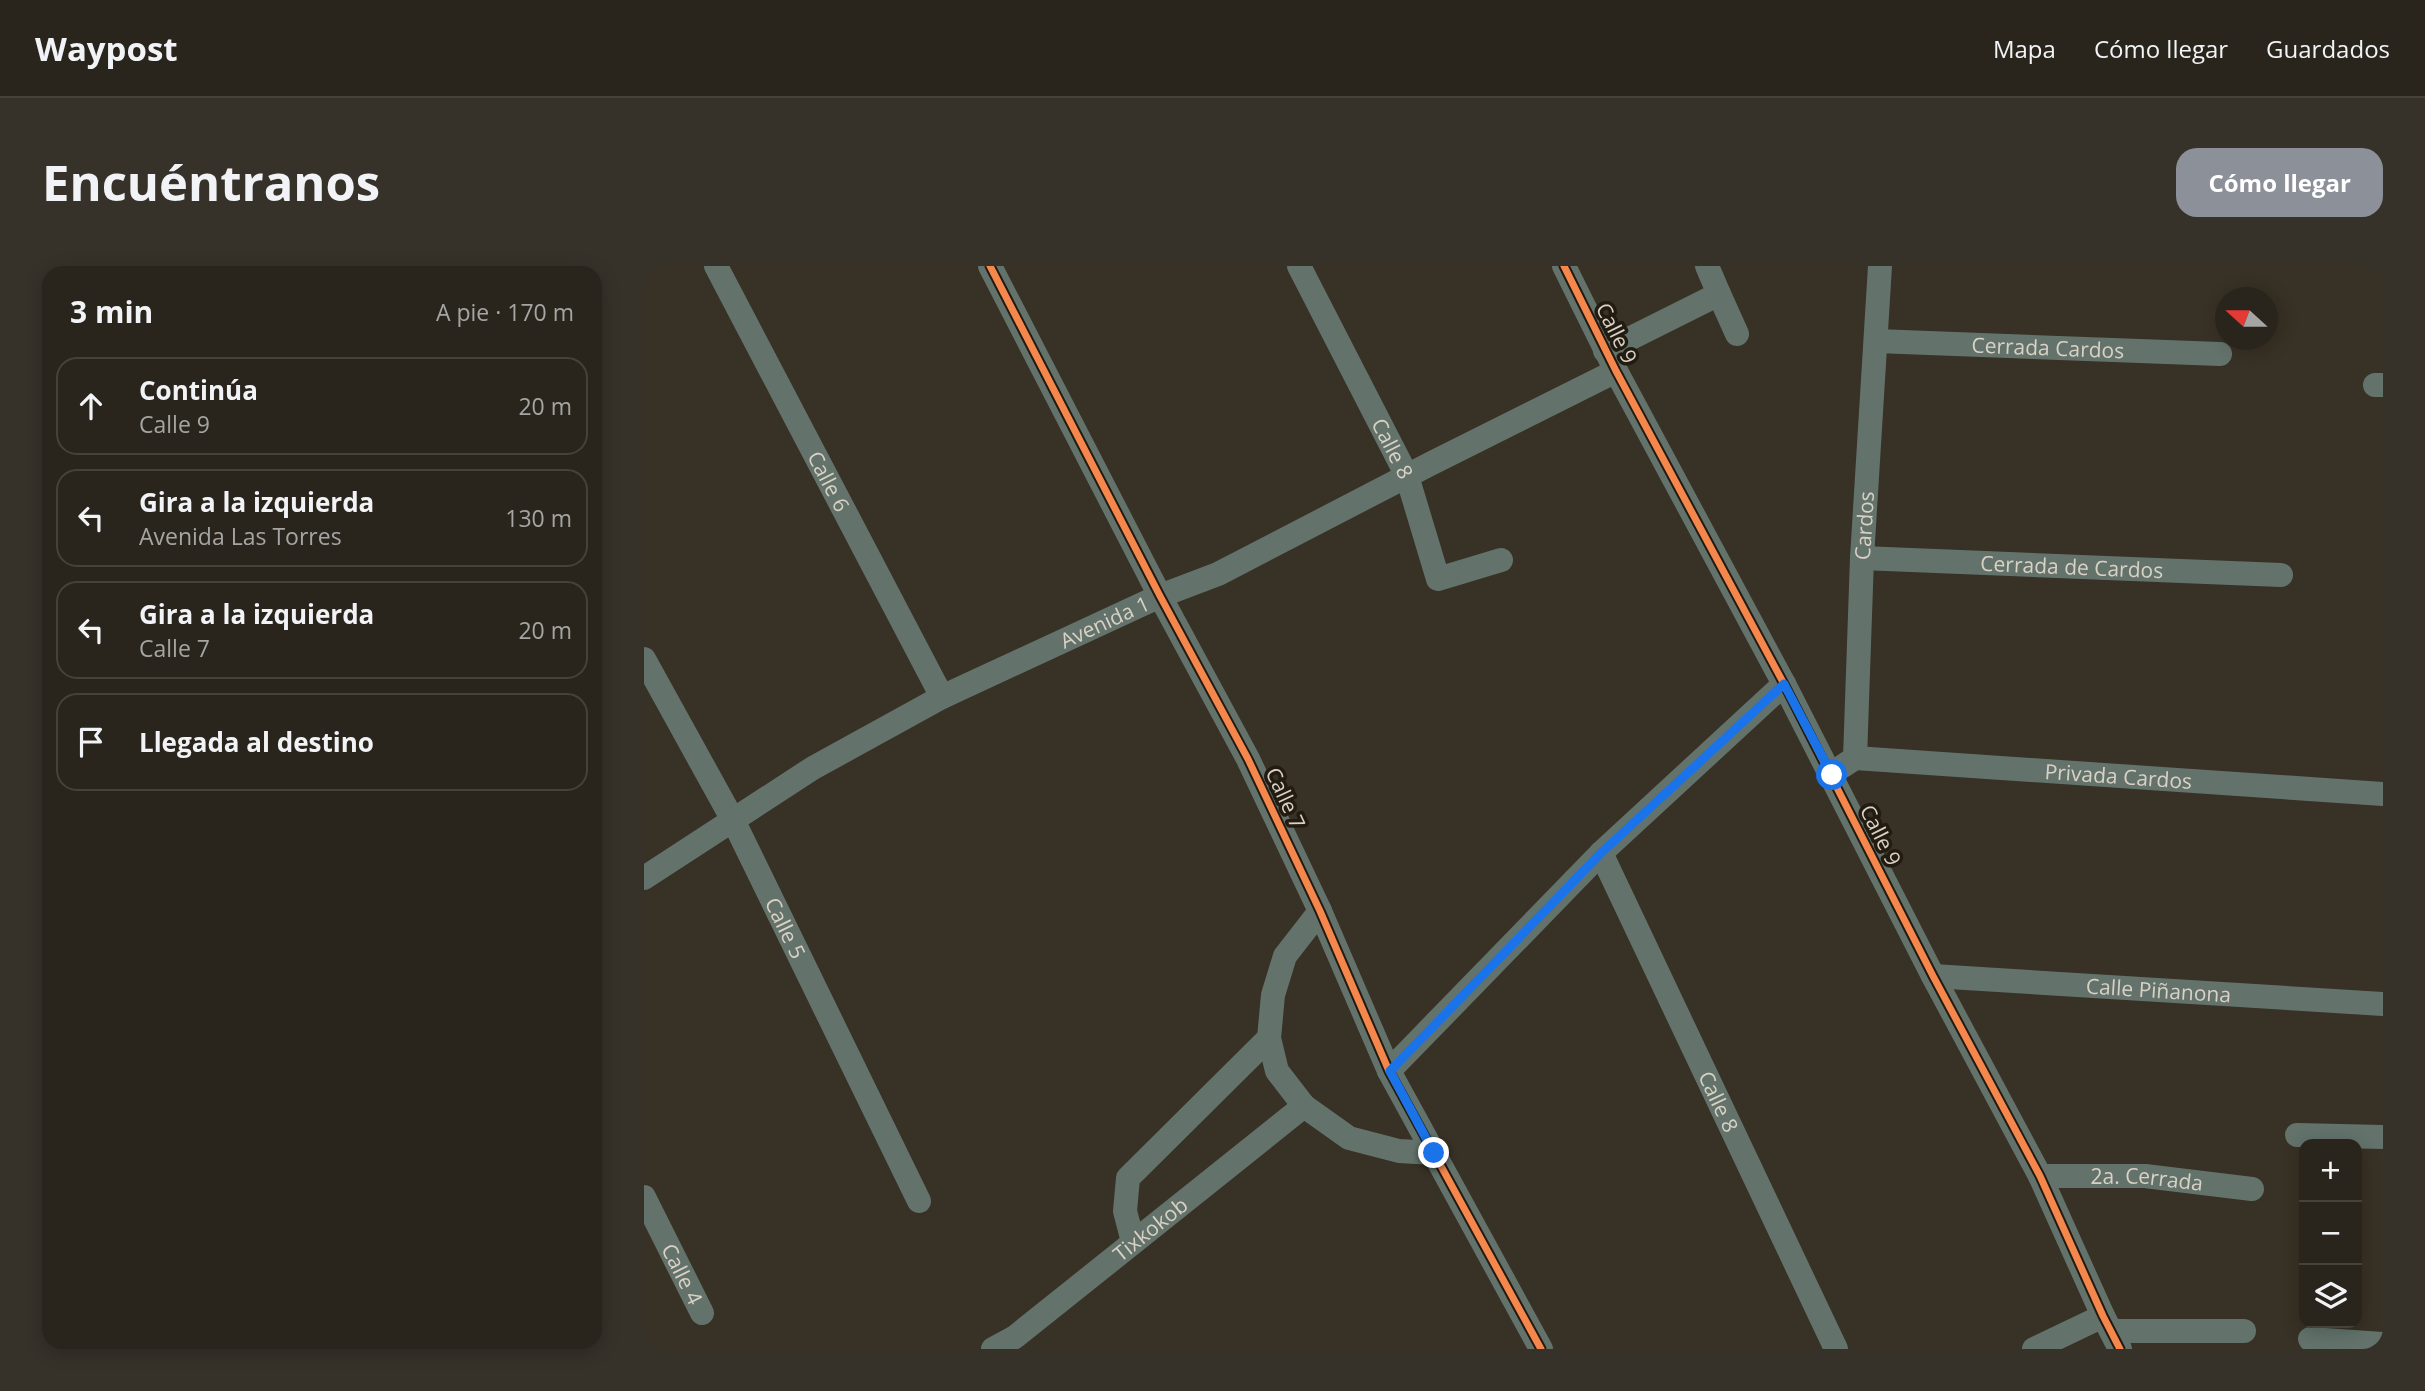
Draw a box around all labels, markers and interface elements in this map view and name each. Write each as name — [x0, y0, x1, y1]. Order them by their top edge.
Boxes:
text: Waypost — [35, 26, 178, 71]
text: Mapa — [1993, 32, 2056, 65]
text: Cómo llegar — [2094, 32, 2228, 65]
text: Guardados — [2266, 32, 2390, 65]
button: Cómo llegar — [2176, 148, 2383, 217]
text: Encuéntranos — [42, 149, 380, 215]
north arrow — [2215, 287, 2278, 350]
text: 3 min — [70, 291, 153, 332]
text: A pie · 170 m — [436, 296, 574, 328]
street label: Calle 9 — [1590, 298, 1644, 368]
street label: Cerrada Cardos — [1971, 331, 2125, 364]
text: Continúa — [139, 372, 258, 408]
icon: ahead — [72, 387, 110, 425]
text: 20 m — [518, 390, 572, 422]
text: Calle 9 — [139, 408, 210, 440]
street label: Calle 8 — [1365, 413, 1420, 484]
street label: Calle 6 — [801, 446, 856, 516]
text: Gira a la izquierda — [139, 484, 374, 520]
street label: Cardos — [1848, 490, 1880, 561]
icon: left — [72, 499, 110, 537]
text: 130 m — [505, 502, 572, 534]
text: Avenida Las Torres — [139, 520, 342, 552]
street label: Cerrada de Cardos — [1980, 549, 2164, 584]
street label: Avenida 1 — [1055, 589, 1154, 655]
text: Gira a la izquierda — [139, 596, 374, 632]
icon: left — [72, 611, 110, 649]
text: 20 m — [518, 614, 572, 646]
text: Calle 7 — [139, 632, 210, 664]
icon: arrive — [72, 723, 110, 761]
text: Llegada al destino — [139, 724, 374, 760]
street label: Privada Cardos — [2044, 757, 2193, 795]
route start — [1816, 759, 1847, 790]
street label: Calle 7 — [1260, 763, 1312, 833]
street label: Calle 9 — [1854, 800, 1908, 870]
street label: Calle 5 — [759, 893, 812, 963]
street label: Calle Piñanona — [2085, 972, 2232, 1009]
street label: Calle 8 — [1692, 1066, 1745, 1137]
route end — [1418, 1137, 1449, 1168]
map controls — [2299, 1139, 2362, 1328]
button: + — [2299, 1139, 2362, 1202]
street label: 2a. Cerrada — [2090, 1162, 2205, 1197]
street label: Tixkokob — [1107, 1191, 1193, 1267]
button: − — [2299, 1202, 2362, 1265]
street label: Calle 4 — [655, 1239, 709, 1309]
button: layers — [2299, 1265, 2362, 1328]

